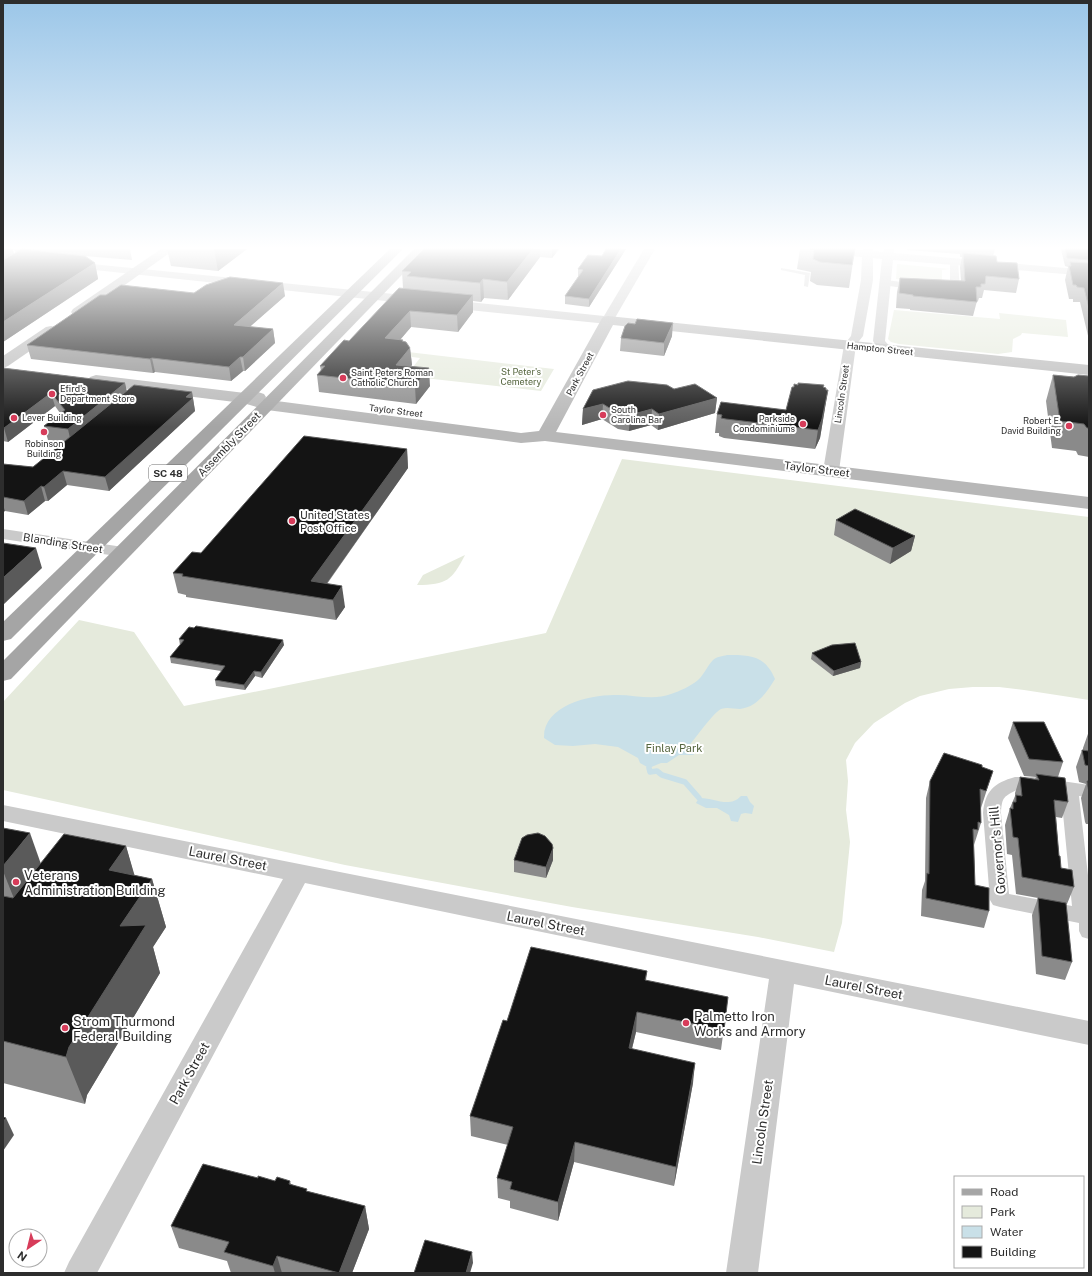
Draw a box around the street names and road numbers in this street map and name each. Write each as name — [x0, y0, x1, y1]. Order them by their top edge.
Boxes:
street label: Hampton Street — [846, 340, 914, 358]
street label: Park Street — [564, 350, 596, 397]
street label: Lincoln Street — [832, 363, 851, 424]
street label: Taylor Street — [369, 402, 424, 419]
street label: Assembly Street — [195, 409, 263, 479]
street label: Taylor Street — [783, 459, 851, 479]
road number: SC 48 — [149, 465, 187, 481]
street label: Blanding Street — [22, 531, 104, 555]
street label: Governor's Hill — [986, 805, 1009, 895]
street label: Laurel Street — [187, 844, 268, 873]
street label: Laurel Street — [505, 909, 586, 938]
street label: Laurel Street — [823, 973, 904, 1002]
street label: Park Street — [166, 1039, 213, 1107]
street label: Lincoln Street — [749, 1079, 776, 1165]

